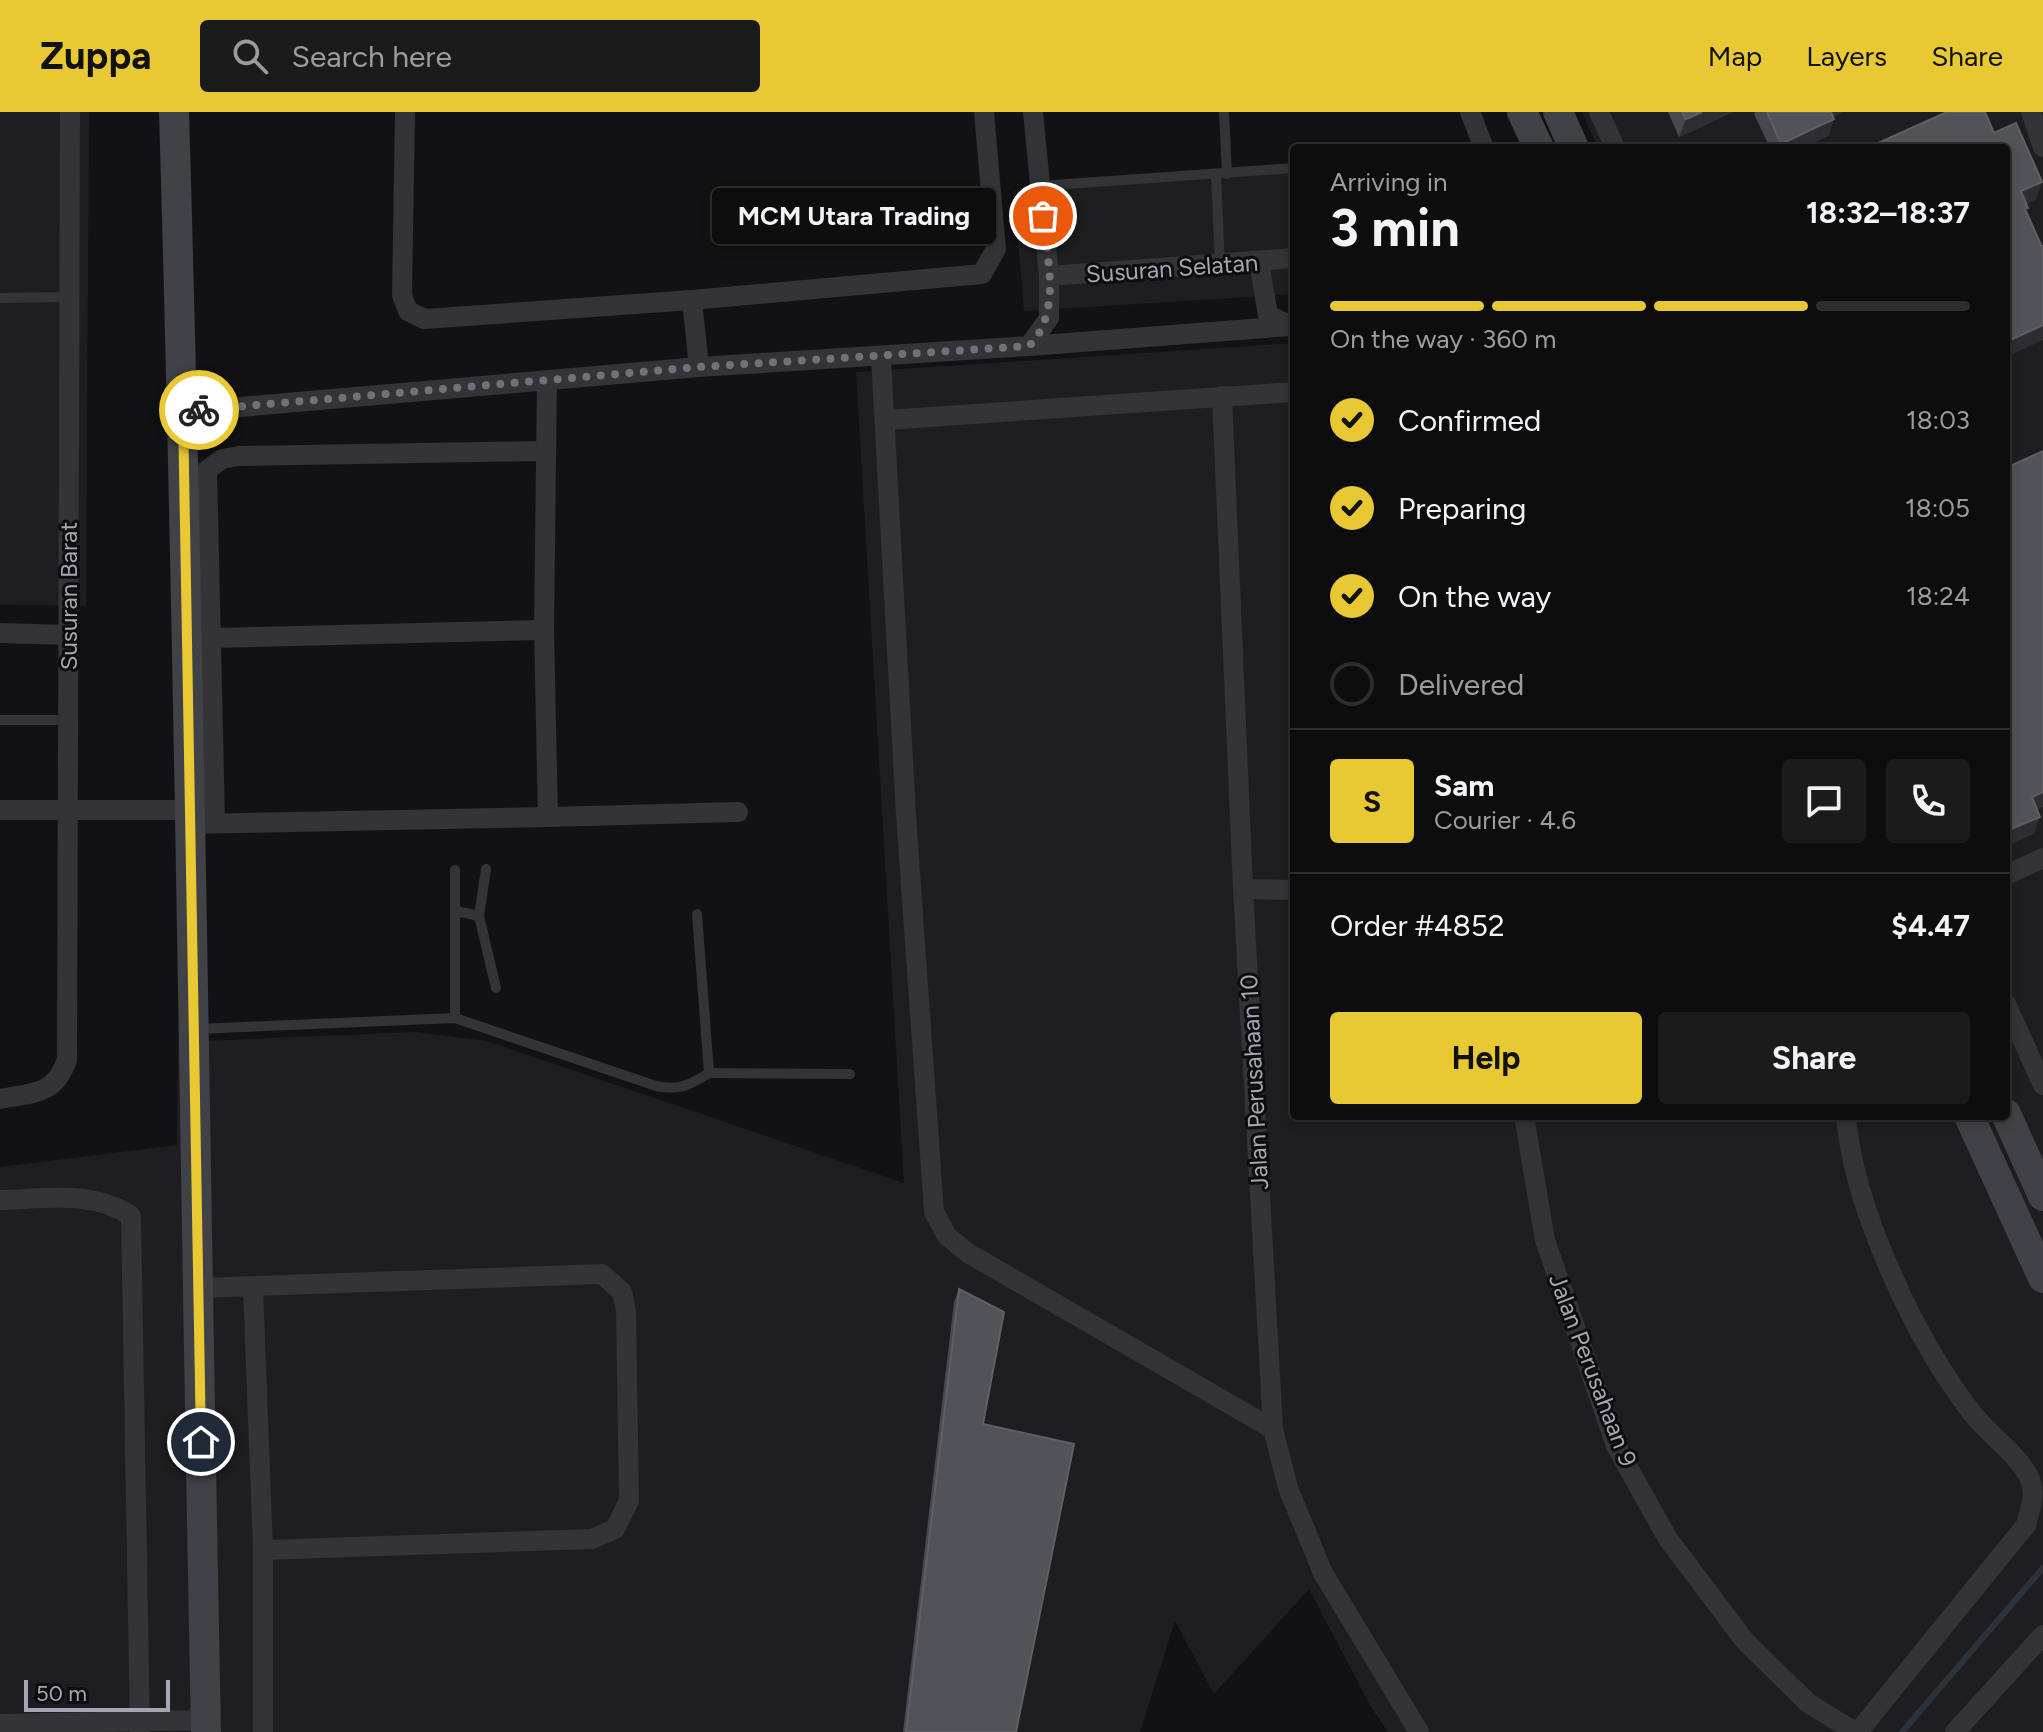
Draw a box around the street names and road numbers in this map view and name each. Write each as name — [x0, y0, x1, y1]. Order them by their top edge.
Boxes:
street label: Susuran Selatan — [1085, 248, 1259, 288]
street label: Susuran Barat — [54, 522, 83, 670]
street label: Jalan Perusahaan 10 — [1234, 974, 1274, 1190]
street label: Jalan Perusahaan 9 — [1543, 1270, 1643, 1470]

